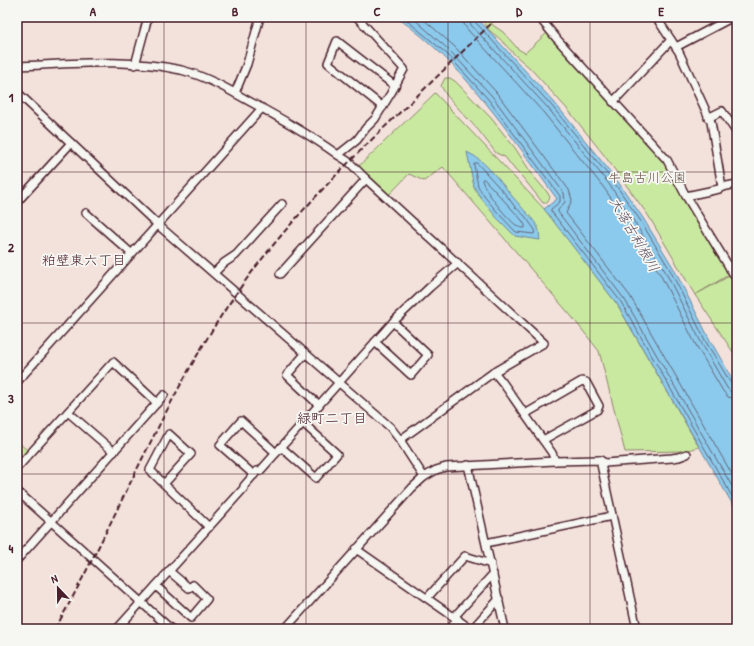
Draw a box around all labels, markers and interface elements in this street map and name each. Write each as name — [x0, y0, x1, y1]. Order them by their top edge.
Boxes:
text: A — [90, 2, 97, 20]
text: B — [232, 2, 239, 20]
text: C — [373, 2, 381, 20]
text: D — [516, 2, 523, 20]
text: E — [658, 2, 664, 20]
text: 1 — [9, 88, 14, 106]
park label: 牛島古川公園 — [608, 168, 686, 186]
water label: 大落古利根川 — [606, 193, 664, 275]
text: 2 — [8, 238, 15, 256]
district label: 粕壁東六丁目 — [42, 250, 126, 269]
text: 3 — [8, 389, 14, 407]
district label: 緑町二丁目 — [297, 408, 367, 427]
text: 4 — [9, 539, 14, 557]
north arrow — [38, 568, 78, 608]
text: N — [49, 571, 60, 586]

